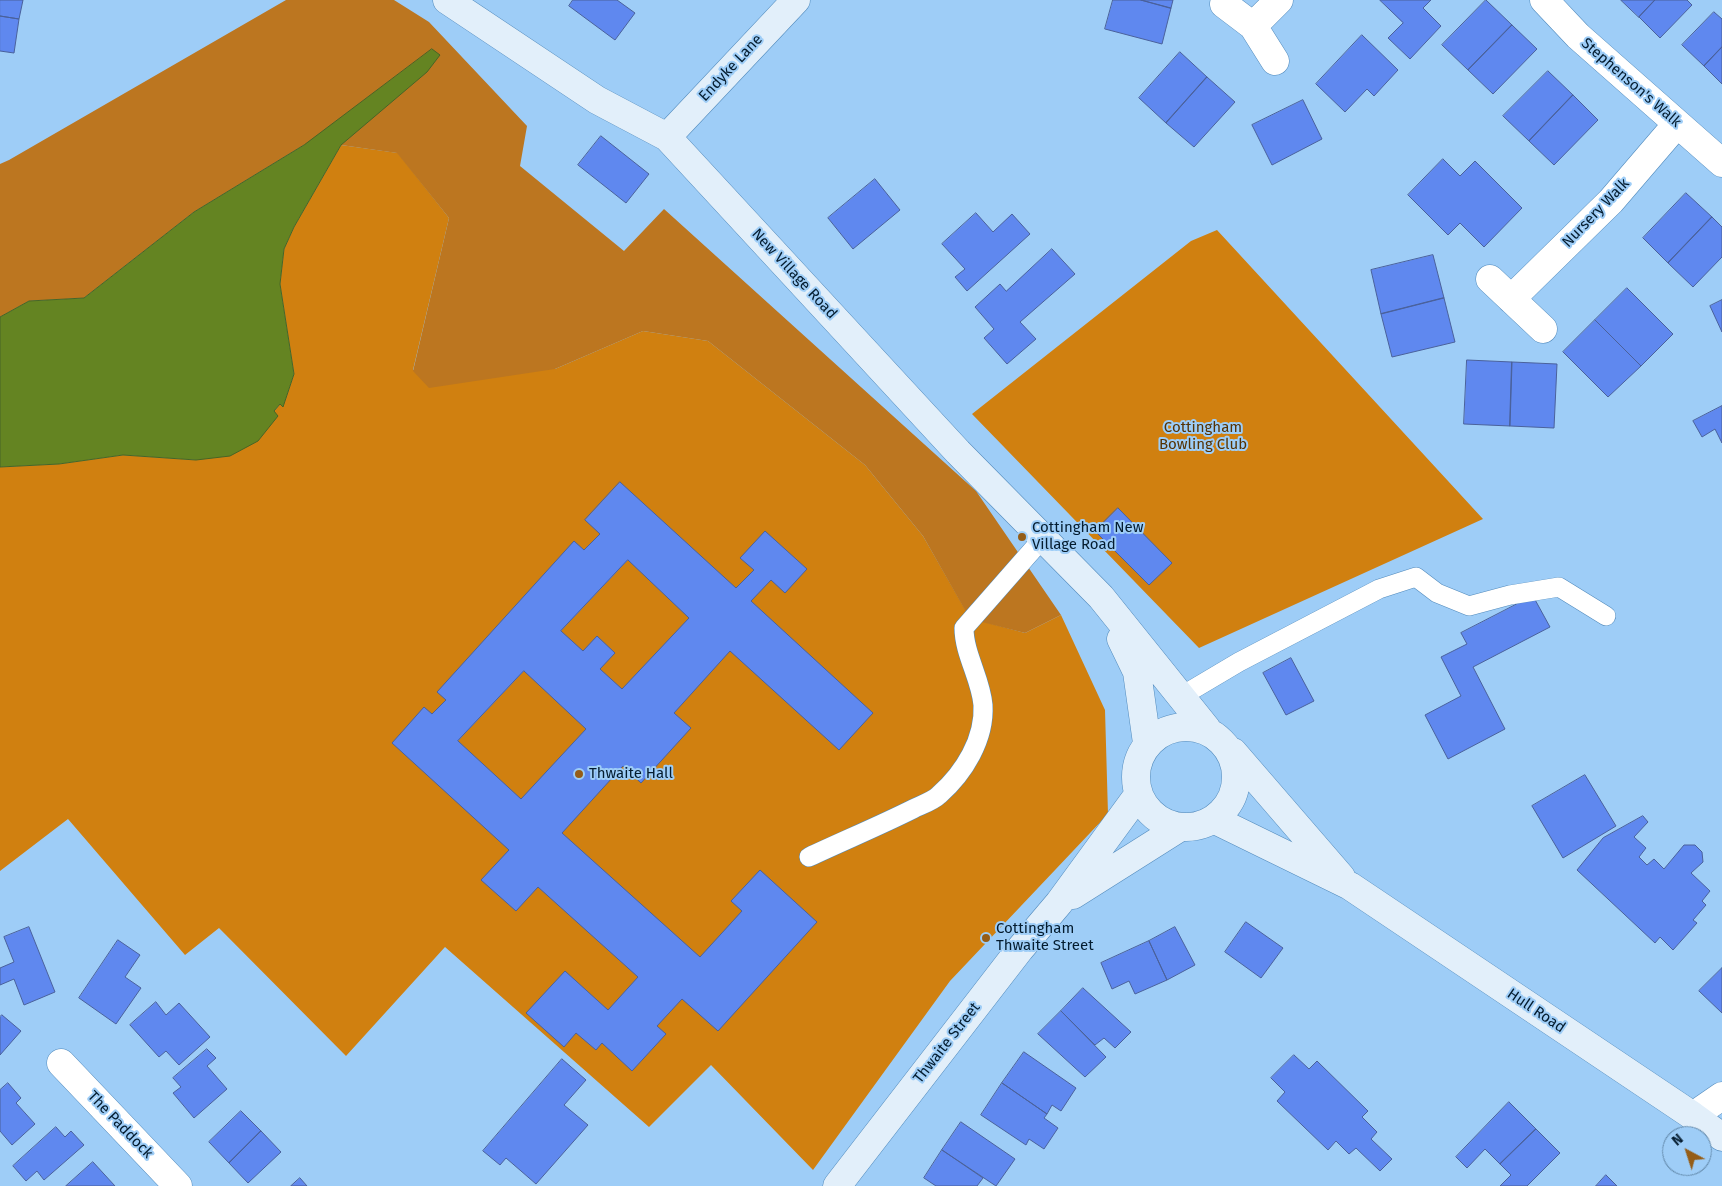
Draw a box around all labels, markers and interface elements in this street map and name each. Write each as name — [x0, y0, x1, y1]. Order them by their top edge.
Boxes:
street label: Endyke Lane — [695, 31, 767, 105]
street label: Stephenson's Walk — [1577, 35, 1685, 131]
street label: Nursery Walk — [1559, 175, 1633, 251]
street label: New Village Road — [748, 225, 840, 323]
park label: Cottingham Bowling Club — [1159, 419, 1247, 454]
place label: Cottingham New Village Road — [1032, 519, 1143, 554]
marker: Cottingham New Village Road — [1016, 531, 1028, 543]
place label: Thwaite Hall — [589, 765, 673, 783]
marker: Thwaite Hall — [573, 768, 585, 780]
place label: Cottingham Thwaite Street — [996, 920, 1094, 955]
marker: Cottingham Thwaite Street — [980, 932, 992, 944]
street label: Hull Road — [1503, 985, 1569, 1037]
street label: Thwaite Street — [910, 999, 984, 1087]
street label: The Paddock — [84, 1088, 156, 1162]
north arrow — [1662, 1126, 1712, 1176]
text: N — [1669, 1130, 1687, 1149]

